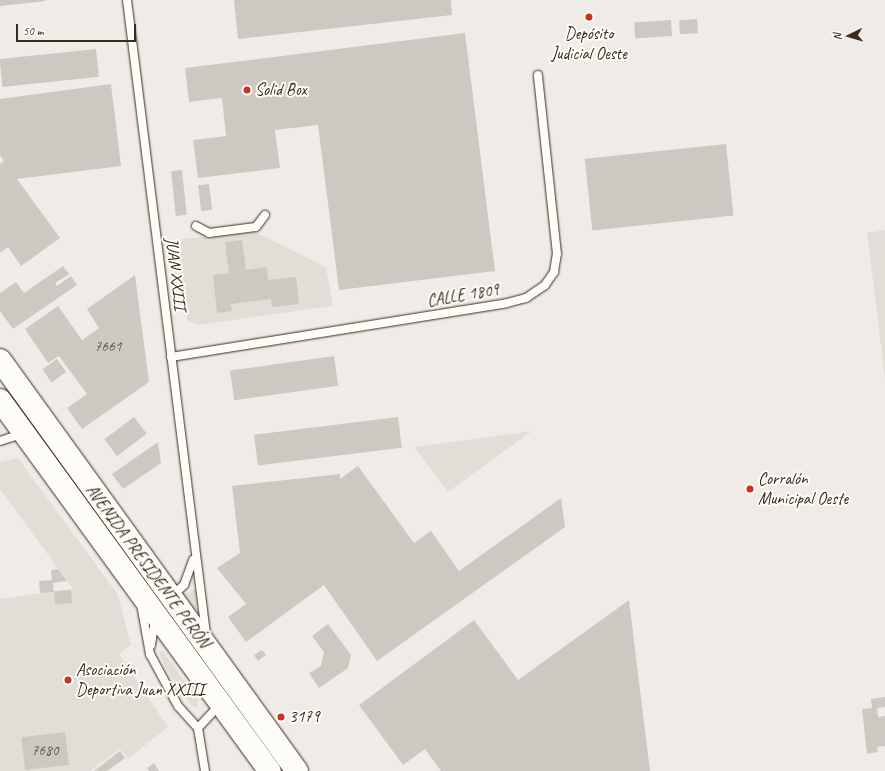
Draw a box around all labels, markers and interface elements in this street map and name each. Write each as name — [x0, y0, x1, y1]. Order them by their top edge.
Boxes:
marker: Depósito Judicial Oeste — [584, 12, 594, 22]
scale bar — [18, 16, 138, 42]
north arrow — [829, 16, 869, 56]
text: 50 m — [23, 23, 43, 39]
place label: Depósito Judicial Oeste — [551, 24, 627, 64]
text: N — [830, 33, 844, 41]
place label: Solid Box — [255, 80, 307, 100]
marker: Solid Box — [242, 85, 252, 95]
street label: JUAN XXIII — [161, 236, 191, 312]
street label: CALLE 1809 — [426, 279, 500, 311]
house number: 7661 — [95, 338, 121, 356]
place label: Corralón Municipal Oeste — [758, 469, 848, 509]
street label: AVENIDA PRESIDENTE PERÓN — [82, 480, 214, 652]
marker: Corralón Municipal Oeste — [745, 484, 755, 494]
place label: Asociación Deportiva Juan XXIII — [76, 660, 204, 700]
marker: Asociación Deportiva Juan XXIII — [63, 675, 73, 685]
place label: 3179 — [289, 707, 320, 727]
marker: 3179 — [276, 712, 286, 722]
house number: 7680 — [32, 742, 58, 760]

